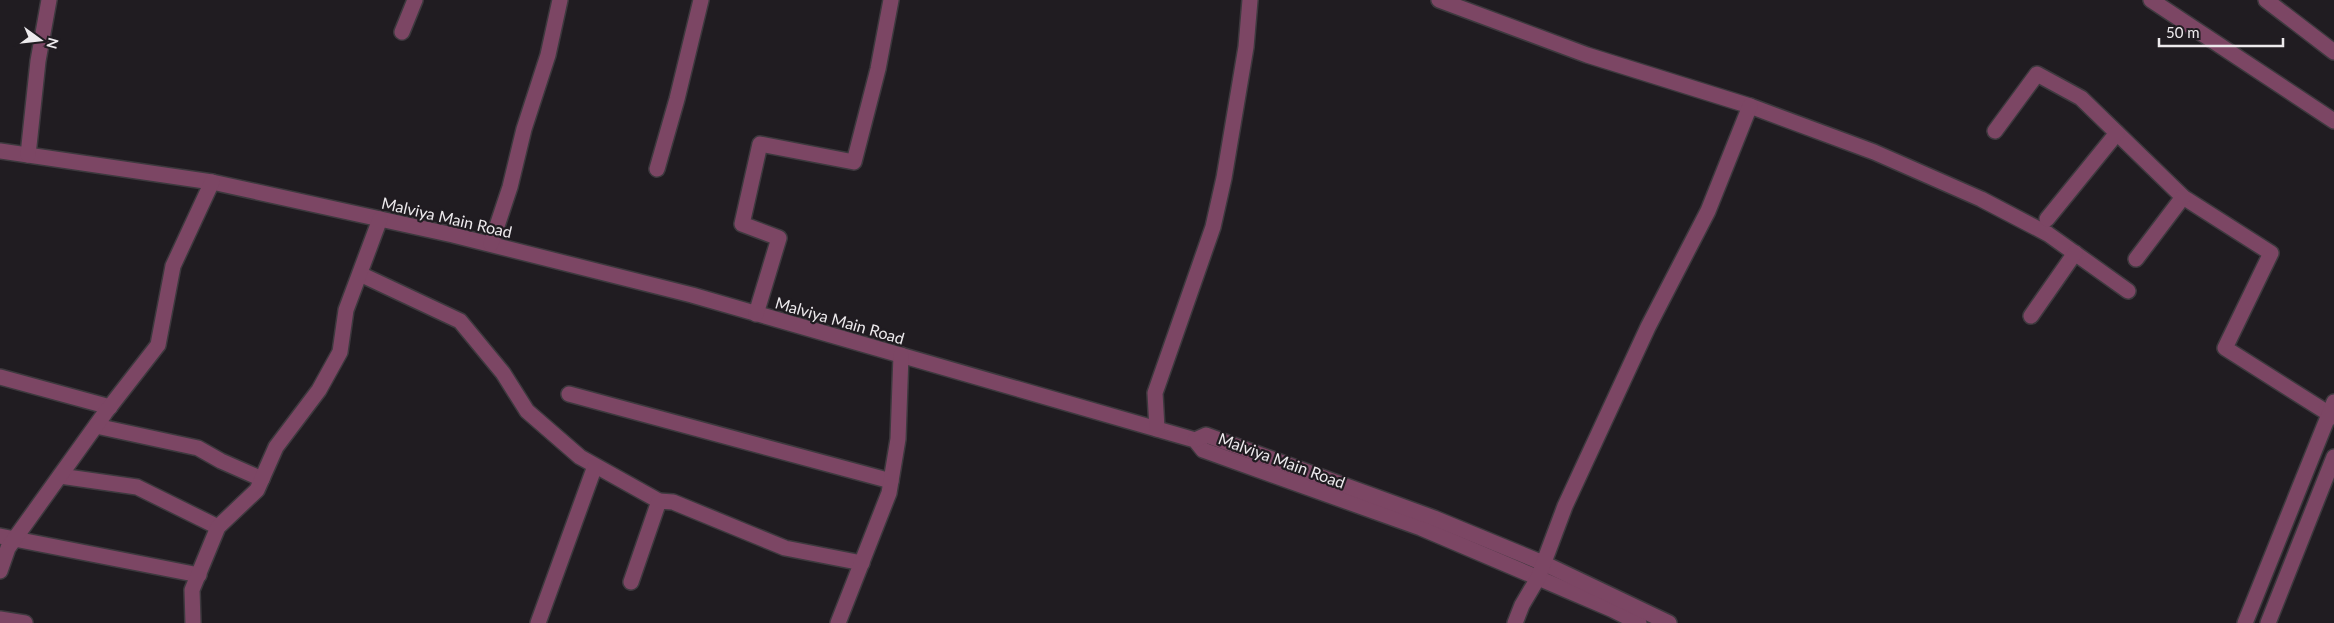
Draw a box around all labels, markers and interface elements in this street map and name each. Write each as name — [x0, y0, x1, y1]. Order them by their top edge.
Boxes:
north arrow — [15, 15, 65, 65]
scale bar — [2159, 15, 2283, 47]
text: 50 m — [2166, 23, 2200, 41]
text: N — [43, 36, 63, 51]
street label: Malviya Main Road — [380, 193, 514, 241]
street label: Malviya Main Road — [773, 292, 907, 348]
street label: Malviya Main Road — [1216, 428, 1348, 492]

